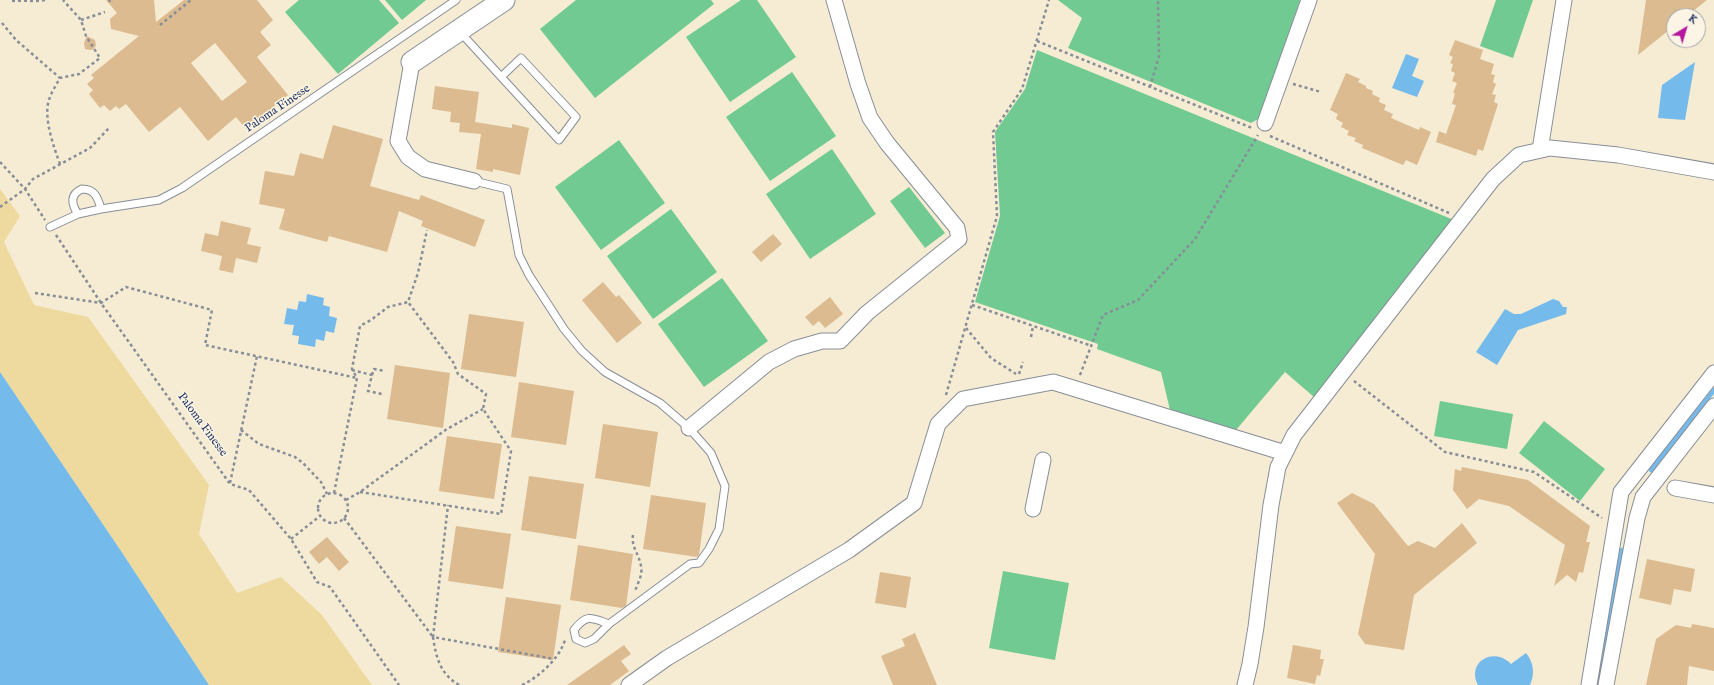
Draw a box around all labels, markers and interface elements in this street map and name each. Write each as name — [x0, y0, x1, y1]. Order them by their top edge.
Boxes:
north arrow — [1666, 8, 1706, 48]
text: K — [1685, 11, 1700, 27]
street label: Paloma Finesse — [243, 82, 313, 136]
street label: Paloma Finesse — [174, 390, 230, 460]

